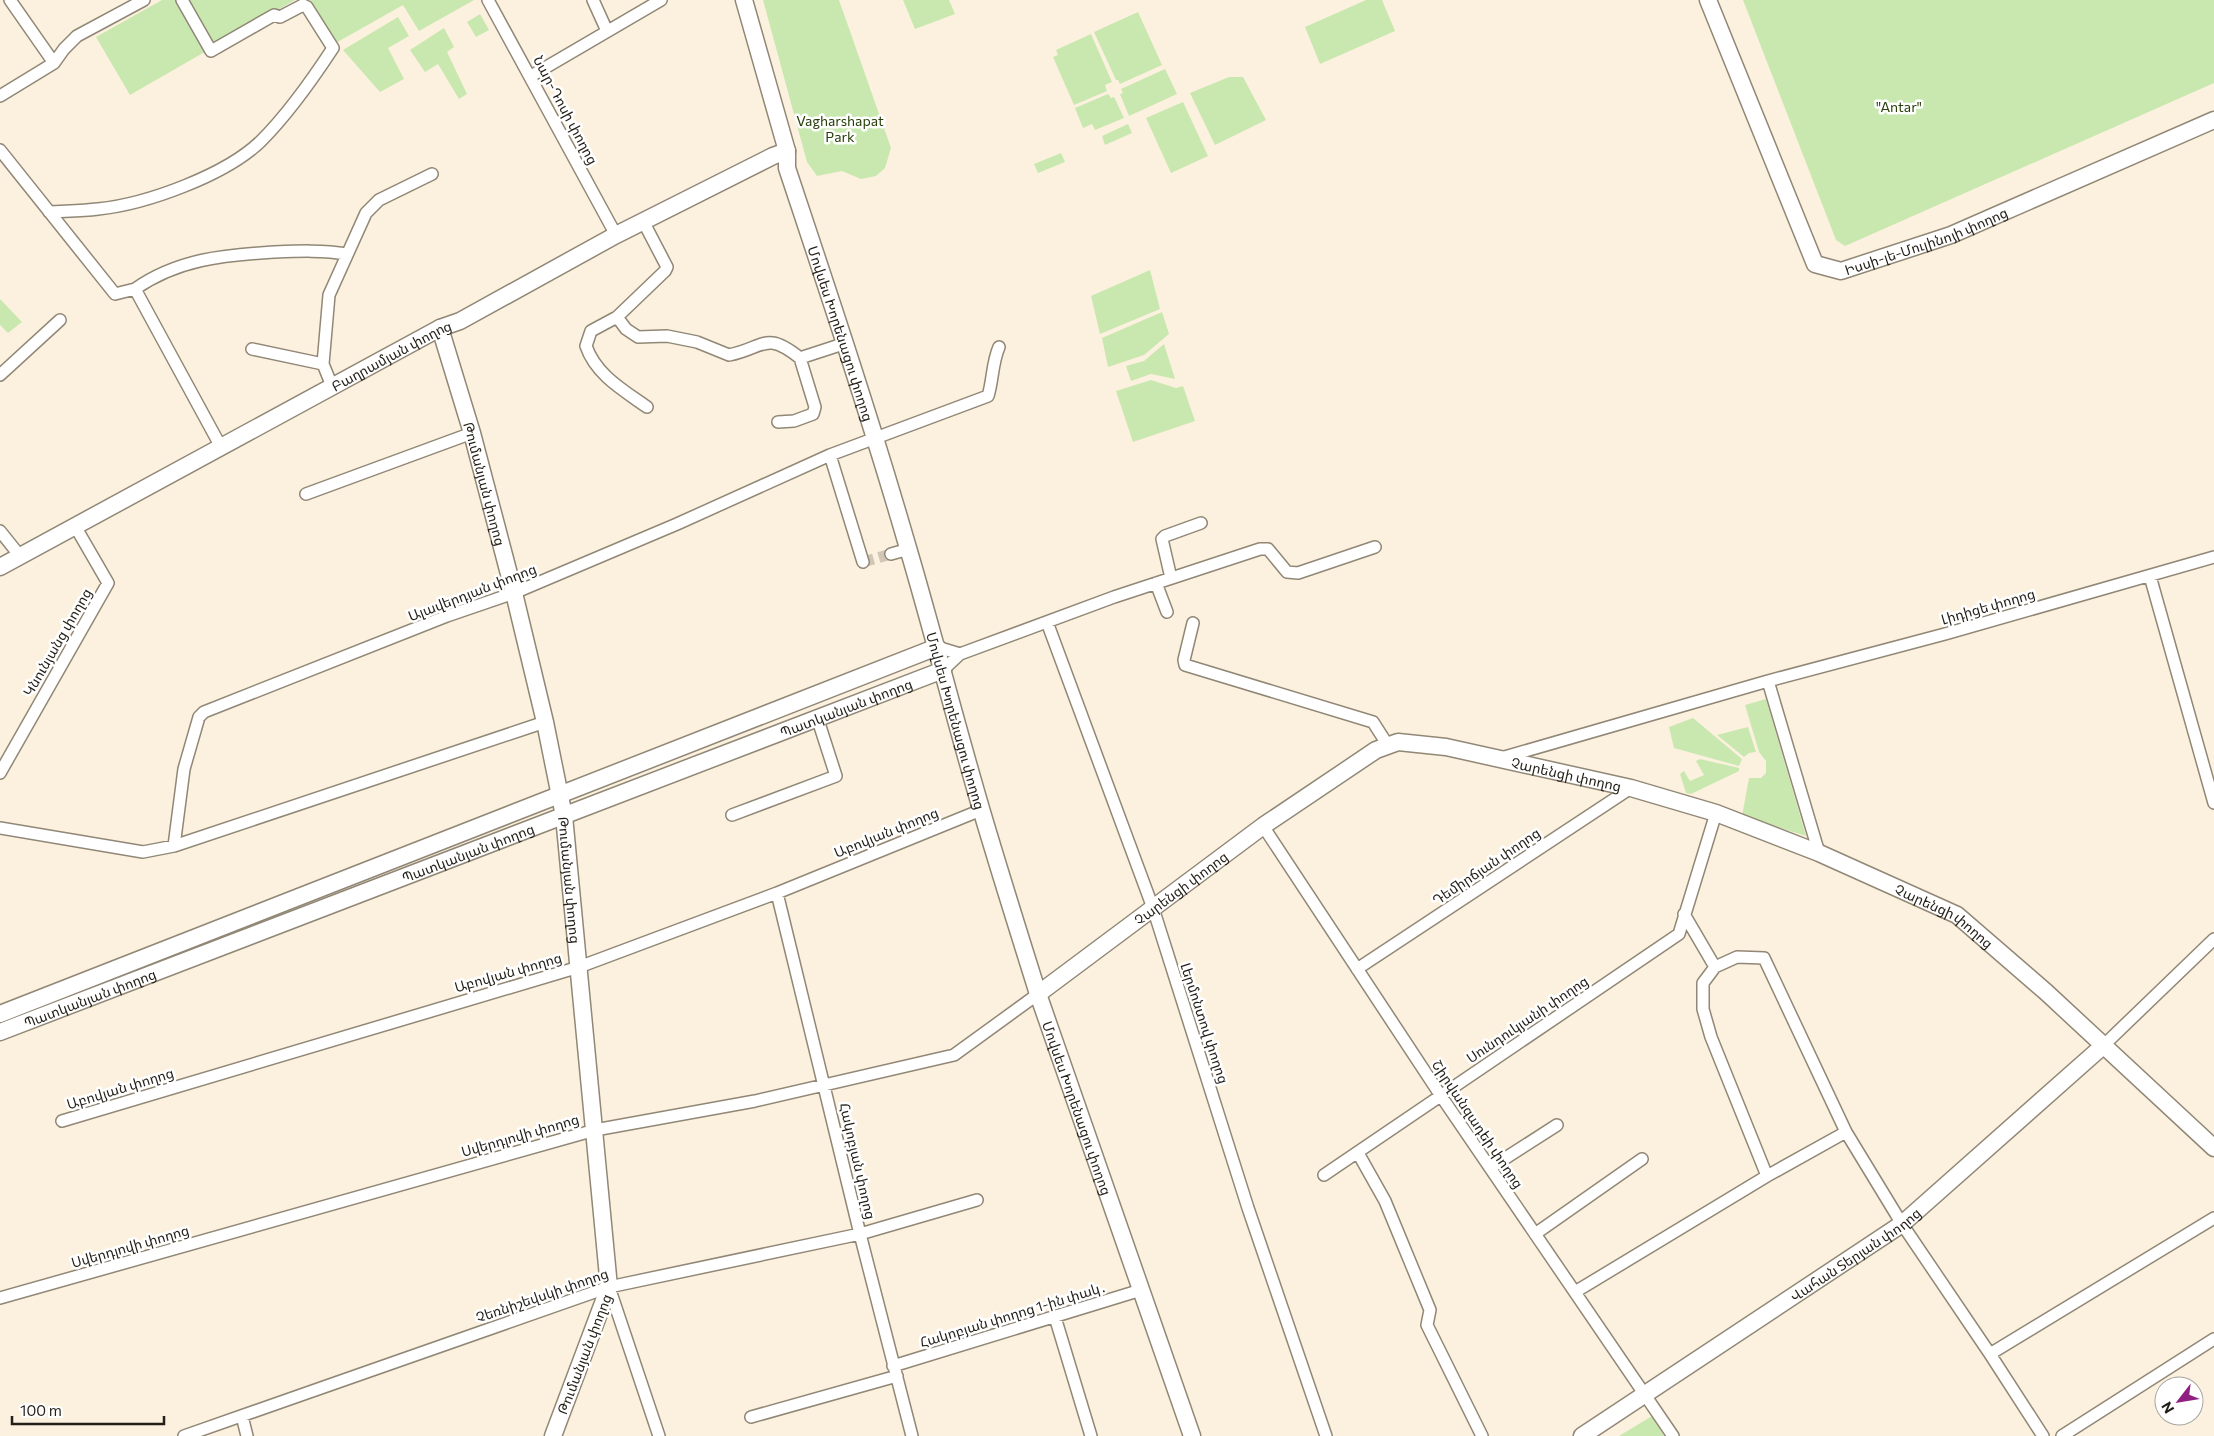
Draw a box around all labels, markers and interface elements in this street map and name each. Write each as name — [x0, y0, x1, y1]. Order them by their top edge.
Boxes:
street label: Նար-Դոսի փողոց — [530, 53, 602, 167]
park label: "Antar" — [1876, 98, 1922, 115]
park label: Vagharshapat Park — [796, 112, 884, 145]
street label: Իսսի-լե-Մուլինոյի փողոց — [1842, 203, 2010, 278]
street label: Մովսես Խորենացու փողոց — [805, 243, 878, 423]
street label: Բաղրամյան փողոց — [328, 316, 454, 394]
street label: Թումանյան փողոց — [460, 419, 510, 547]
street label: Ալավերդյան փողոց — [405, 560, 539, 624]
street label: Լիդիցե փողոց — [1939, 584, 2037, 628]
street label: Կնունյանց փողոց — [19, 585, 95, 699]
street label: Մովսես Խորենացու փողոց — [924, 630, 989, 811]
street label: Պատկանյան փողոց — [777, 674, 914, 740]
street label: Չարենցի փողոց — [1510, 753, 1623, 794]
street label: Աբովյան փողոց — [831, 803, 941, 861]
street label: Թումանյան փողոց — [556, 816, 585, 944]
street label: Պատկանյան փողոց — [399, 819, 536, 886]
street label: Դեմիրճյան փողոց — [1429, 824, 1543, 908]
street label: Չարենցի փողոց — [1130, 847, 1231, 928]
street label: Չարենցի փողոց — [1893, 880, 1997, 951]
street label: Աբովյան փողոց — [452, 949, 564, 995]
street label: Լերմոնտով փողոց — [1177, 960, 1233, 1086]
street label: Պատկանյան փողոց — [21, 964, 158, 1031]
street label: Սունդուկյանի փողոց — [1463, 972, 1591, 1066]
street label: Մովսես Խորենացու փողոց — [1039, 1018, 1116, 1197]
street label: Շիրվանզադեի փողոց — [1429, 1057, 1527, 1191]
street label: Աբովյան փողոց — [64, 1064, 176, 1112]
street label: Հակոբյան փողոց — [836, 1101, 880, 1221]
street label: Սվերդլովի փողոց — [459, 1110, 581, 1160]
street label: Վահան Տերյան փողոց — [1786, 1203, 1924, 1305]
street label: Սվերդլովի փողոց — [69, 1221, 191, 1271]
street label: Չեռնիշեվսկի փողոց — [473, 1264, 611, 1326]
street label: Հակոբյան փողոց 1-ին փակ․ — [918, 1277, 1108, 1351]
street label: Թումանյան փողոց — [553, 1291, 615, 1417]
north arrow — [2154, 1376, 2204, 1426]
scale bar — [12, 1394, 165, 1426]
text: N — [2157, 1399, 2177, 1417]
text: 100 m — [20, 1401, 62, 1419]

